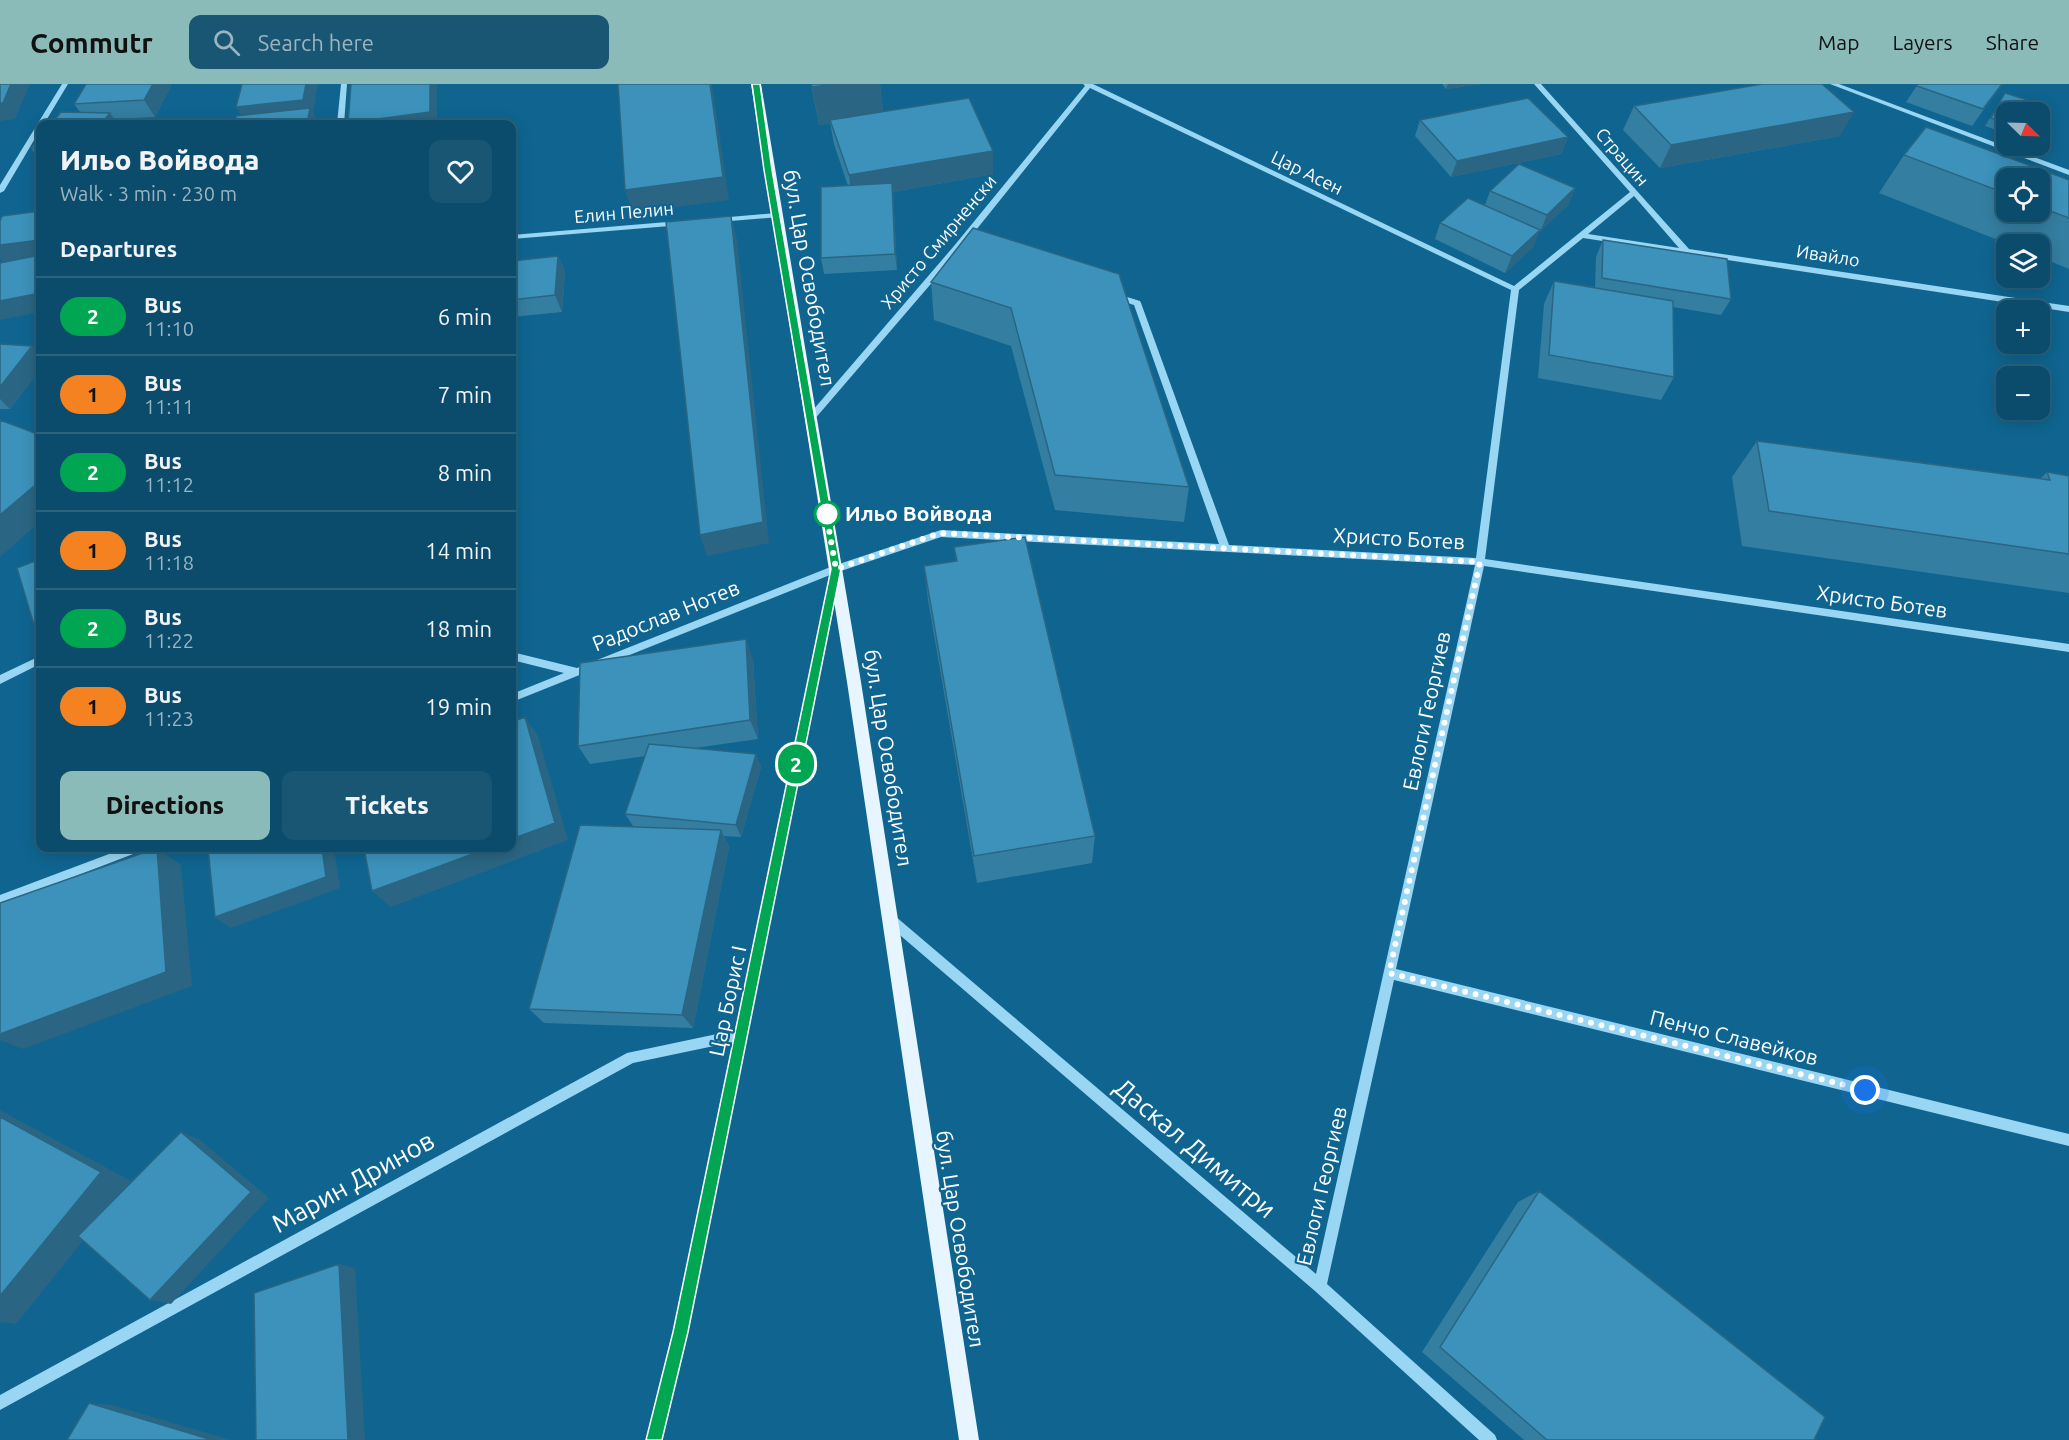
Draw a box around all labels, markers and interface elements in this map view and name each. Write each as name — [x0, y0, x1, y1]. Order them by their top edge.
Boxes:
search box — [189, 15, 609, 69]
icon: search — [210, 26, 243, 59]
text: Commutr — [30, 27, 153, 58]
text: Search here — [258, 30, 374, 55]
text: Map — [1818, 30, 1859, 54]
text: Layers — [1892, 30, 1953, 54]
text: Share — [1986, 30, 2039, 54]
north arrow — [1996, 102, 2050, 156]
map controls — [1996, 102, 2050, 420]
street label: Страцин — [1592, 123, 1653, 189]
button: heart — [429, 140, 492, 203]
text: Ильо Войвода — [60, 144, 260, 175]
street label: Цар Асен — [1268, 146, 1346, 198]
street label: бул. Цар Освободител — [779, 168, 841, 388]
button: locate — [1996, 168, 2050, 222]
street label: Христо Смирненски — [877, 171, 1000, 312]
text: Walk · 3 min · 230 m — [60, 182, 237, 205]
street label: Елин Пелин — [573, 198, 675, 226]
button: layers — [1996, 234, 2050, 288]
text: Departures — [60, 236, 177, 261]
street label: Ивайло — [1795, 240, 1861, 270]
text: Bus — [144, 292, 182, 317]
button: + — [1996, 300, 2050, 354]
text: 2 — [87, 304, 99, 328]
text: 6 min — [438, 304, 492, 329]
text: 11:10 — [144, 317, 194, 340]
button: − — [1996, 366, 2050, 420]
text: Bus — [144, 370, 182, 395]
text: 1 — [87, 382, 99, 406]
text: 7 min — [438, 382, 492, 407]
text: 11:11 — [144, 395, 194, 418]
text: Bus — [144, 448, 182, 473]
text: 2 — [87, 460, 99, 484]
text: 8 min — [438, 460, 492, 485]
text: 11:12 — [144, 473, 194, 496]
marker: Ильо Войвода — [814, 501, 840, 527]
place label: Ильо Войвода — [845, 501, 992, 525]
street label: Христо Ботев — [1333, 523, 1466, 553]
text: Bus — [144, 526, 182, 551]
text: 1 — [87, 538, 99, 562]
text: 14 min — [425, 538, 492, 563]
text: 11:18 — [144, 551, 194, 574]
street label: Радослав Нотев — [588, 575, 743, 656]
street label: Христо Ботев — [1815, 580, 1949, 622]
text: Bus — [144, 604, 182, 629]
text: 2 — [87, 616, 99, 640]
text: 18 min — [425, 616, 492, 641]
text: 11:22 — [144, 629, 194, 652]
street label: Евлоги Георгиев — [1397, 629, 1455, 793]
street label: бул. Цар Освободител — [860, 648, 918, 868]
text: Bus — [144, 682, 182, 707]
text: 1 — [87, 694, 99, 718]
text: 19 min — [425, 694, 492, 719]
text: 11:23 — [144, 707, 194, 730]
line badge: 2 — [776, 744, 816, 784]
text: 2 — [790, 752, 802, 776]
button: Directions — [60, 771, 270, 840]
button: Tickets — [282, 771, 492, 840]
street label: Цар Борис I — [704, 943, 750, 1058]
street label: Пенчо Славейков — [1648, 1004, 1821, 1070]
street label: Даскал Димитри — [1109, 1072, 1282, 1223]
your location — [1850, 1075, 1880, 1105]
street label: Евлоги Георгиев — [1291, 1104, 1351, 1268]
street label: Марин Дринов — [266, 1125, 439, 1238]
street label: бул. Цар Освободител — [932, 1129, 990, 1349]

